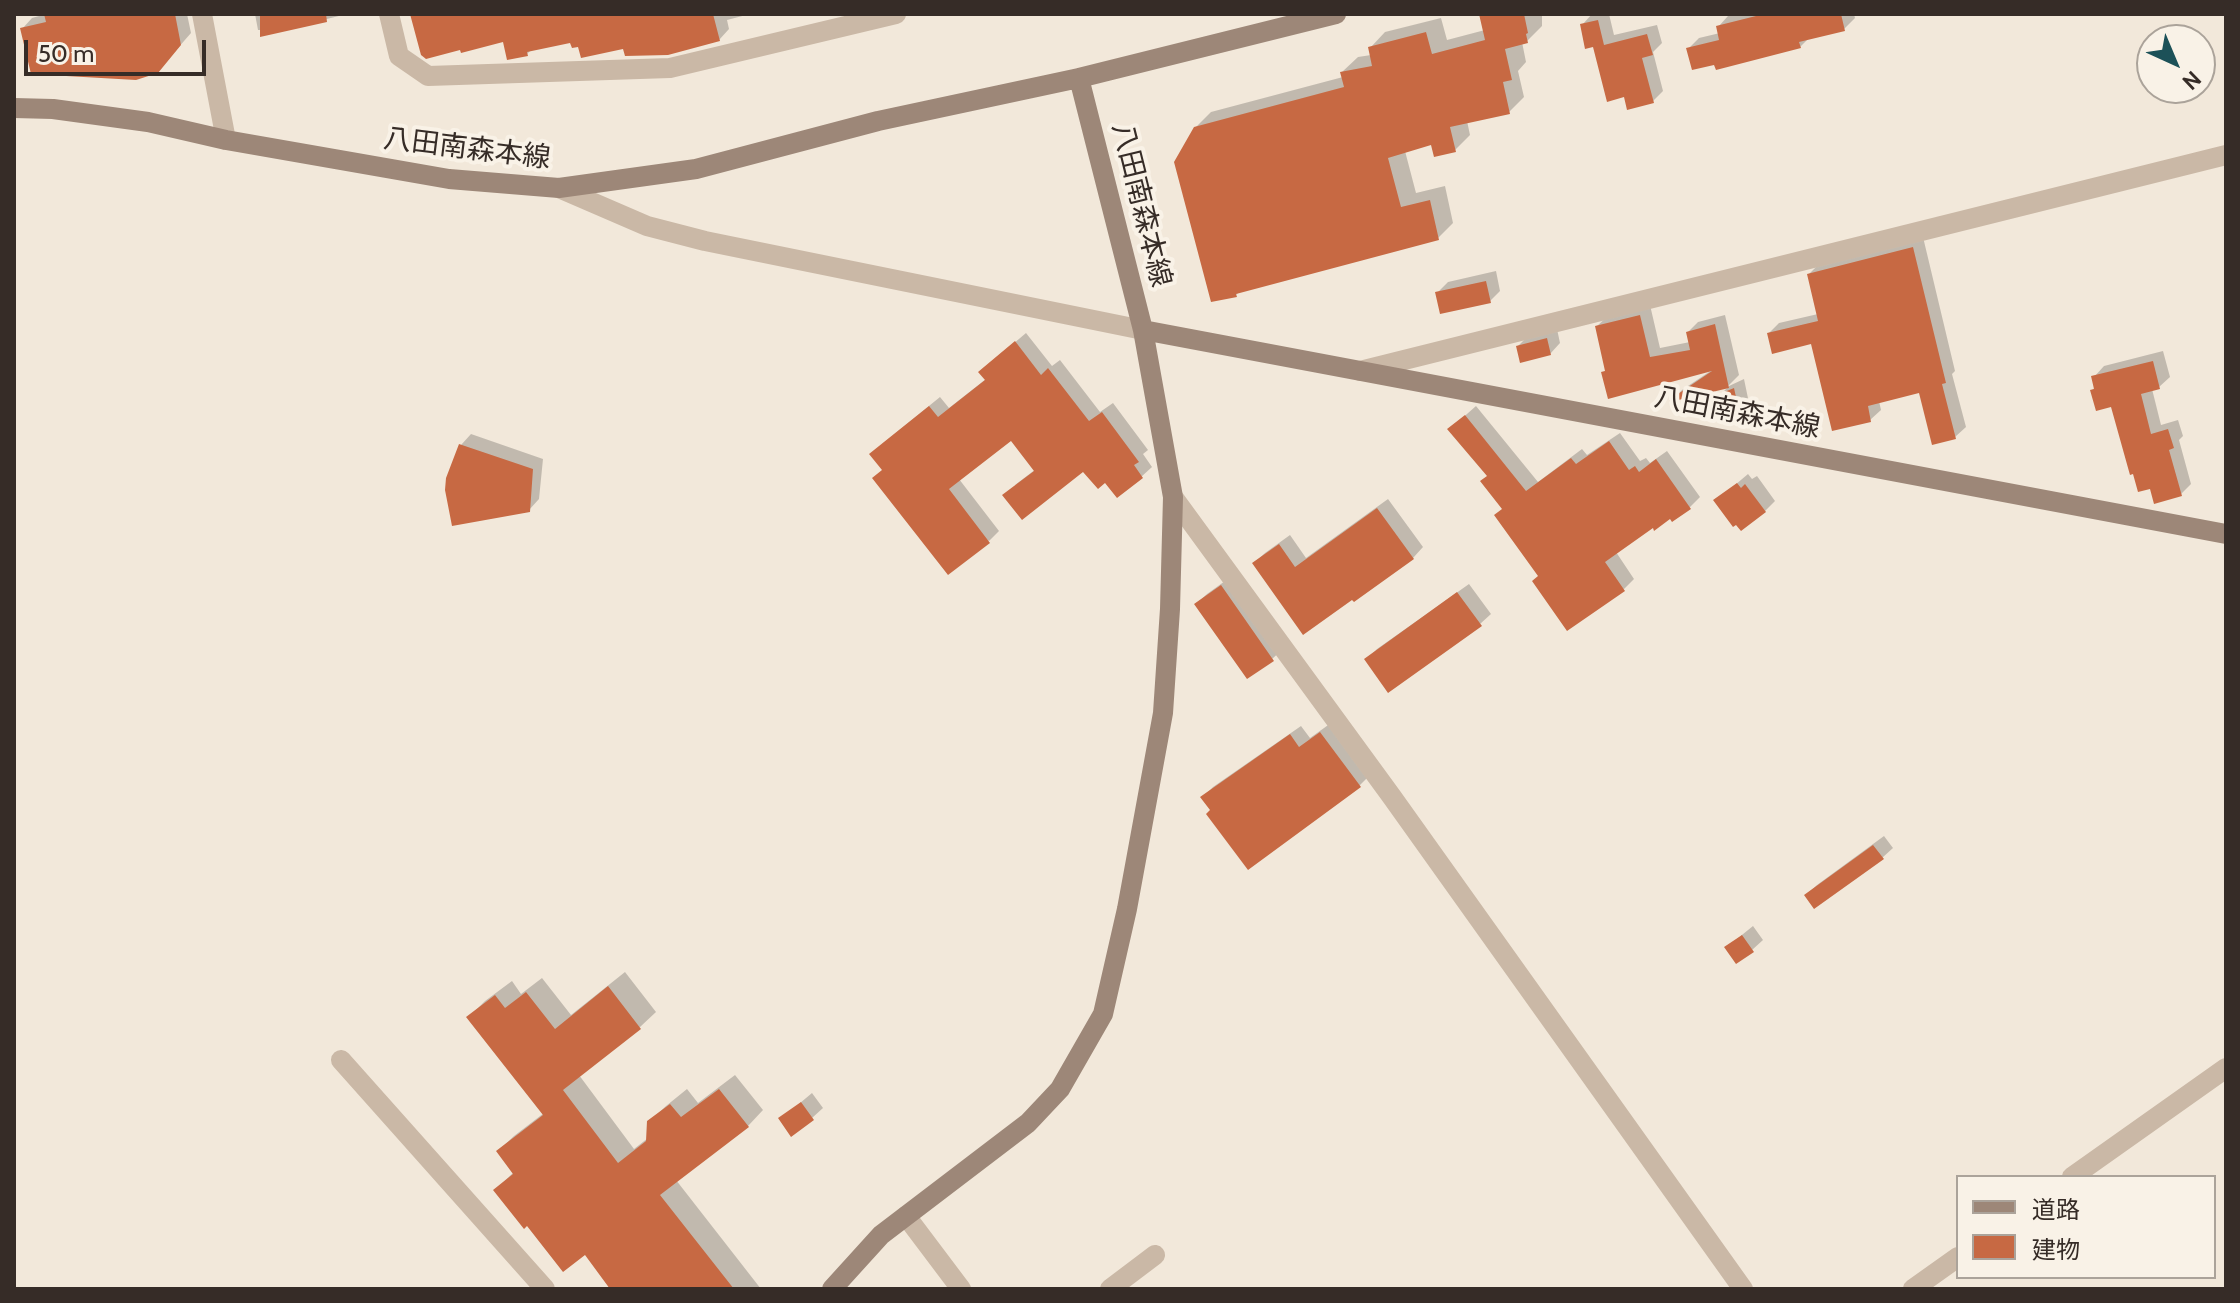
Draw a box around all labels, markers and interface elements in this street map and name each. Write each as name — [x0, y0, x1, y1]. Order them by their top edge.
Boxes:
scale bar — [28, 24, 210, 74]
north arrow — [2136, 24, 2216, 104]
text: 50 m — [38, 39, 94, 68]
text: N — [2177, 65, 2207, 95]
street label: 八田南森本線 — [1104, 119, 1178, 291]
street label: 八田南森本線 — [382, 122, 552, 176]
street label: 八田南森本線 — [1651, 380, 1823, 446]
legend — [1956, 1175, 2216, 1279]
text: 道路 — [2032, 1195, 2080, 1224]
text: 建物 — [2032, 1235, 2080, 1264]

